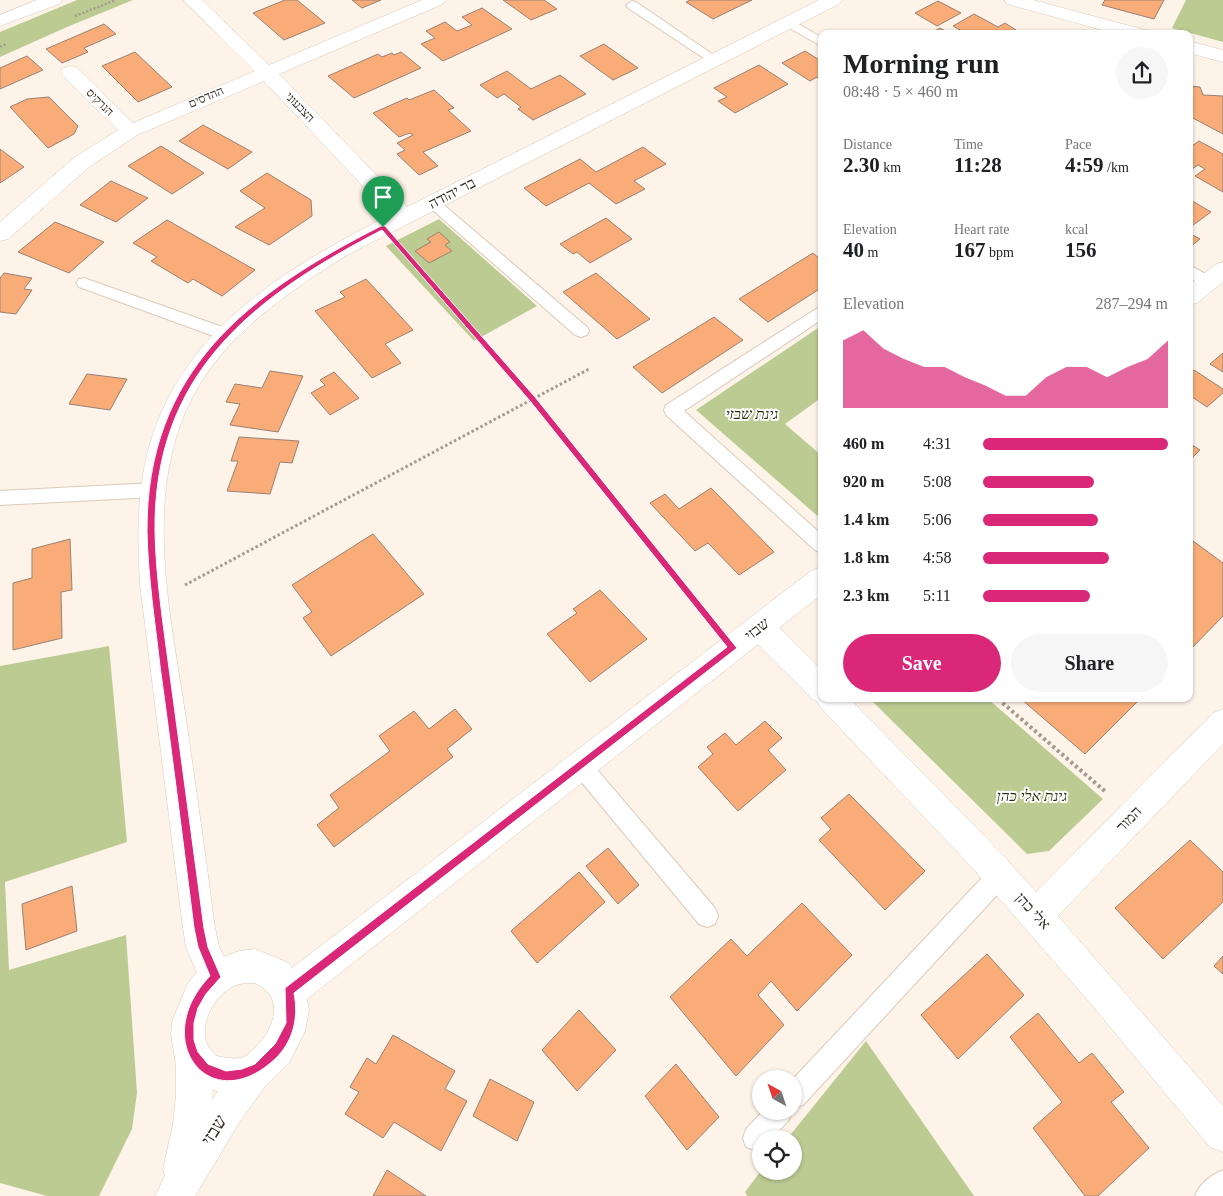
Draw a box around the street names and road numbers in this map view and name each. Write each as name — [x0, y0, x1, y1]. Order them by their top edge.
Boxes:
street label: ההדסים — [186, 83, 226, 111]
street label: הנרקיס — [83, 85, 117, 119]
street label: הצבעוני — [282, 89, 318, 125]
street label: בר יהודה — [426, 174, 478, 212]
street label: שבזי — [742, 614, 772, 643]
street label: המור — [1113, 803, 1145, 835]
street label: אלי כהן — [1013, 889, 1053, 933]
street label: שבזי — [197, 1111, 231, 1149]

